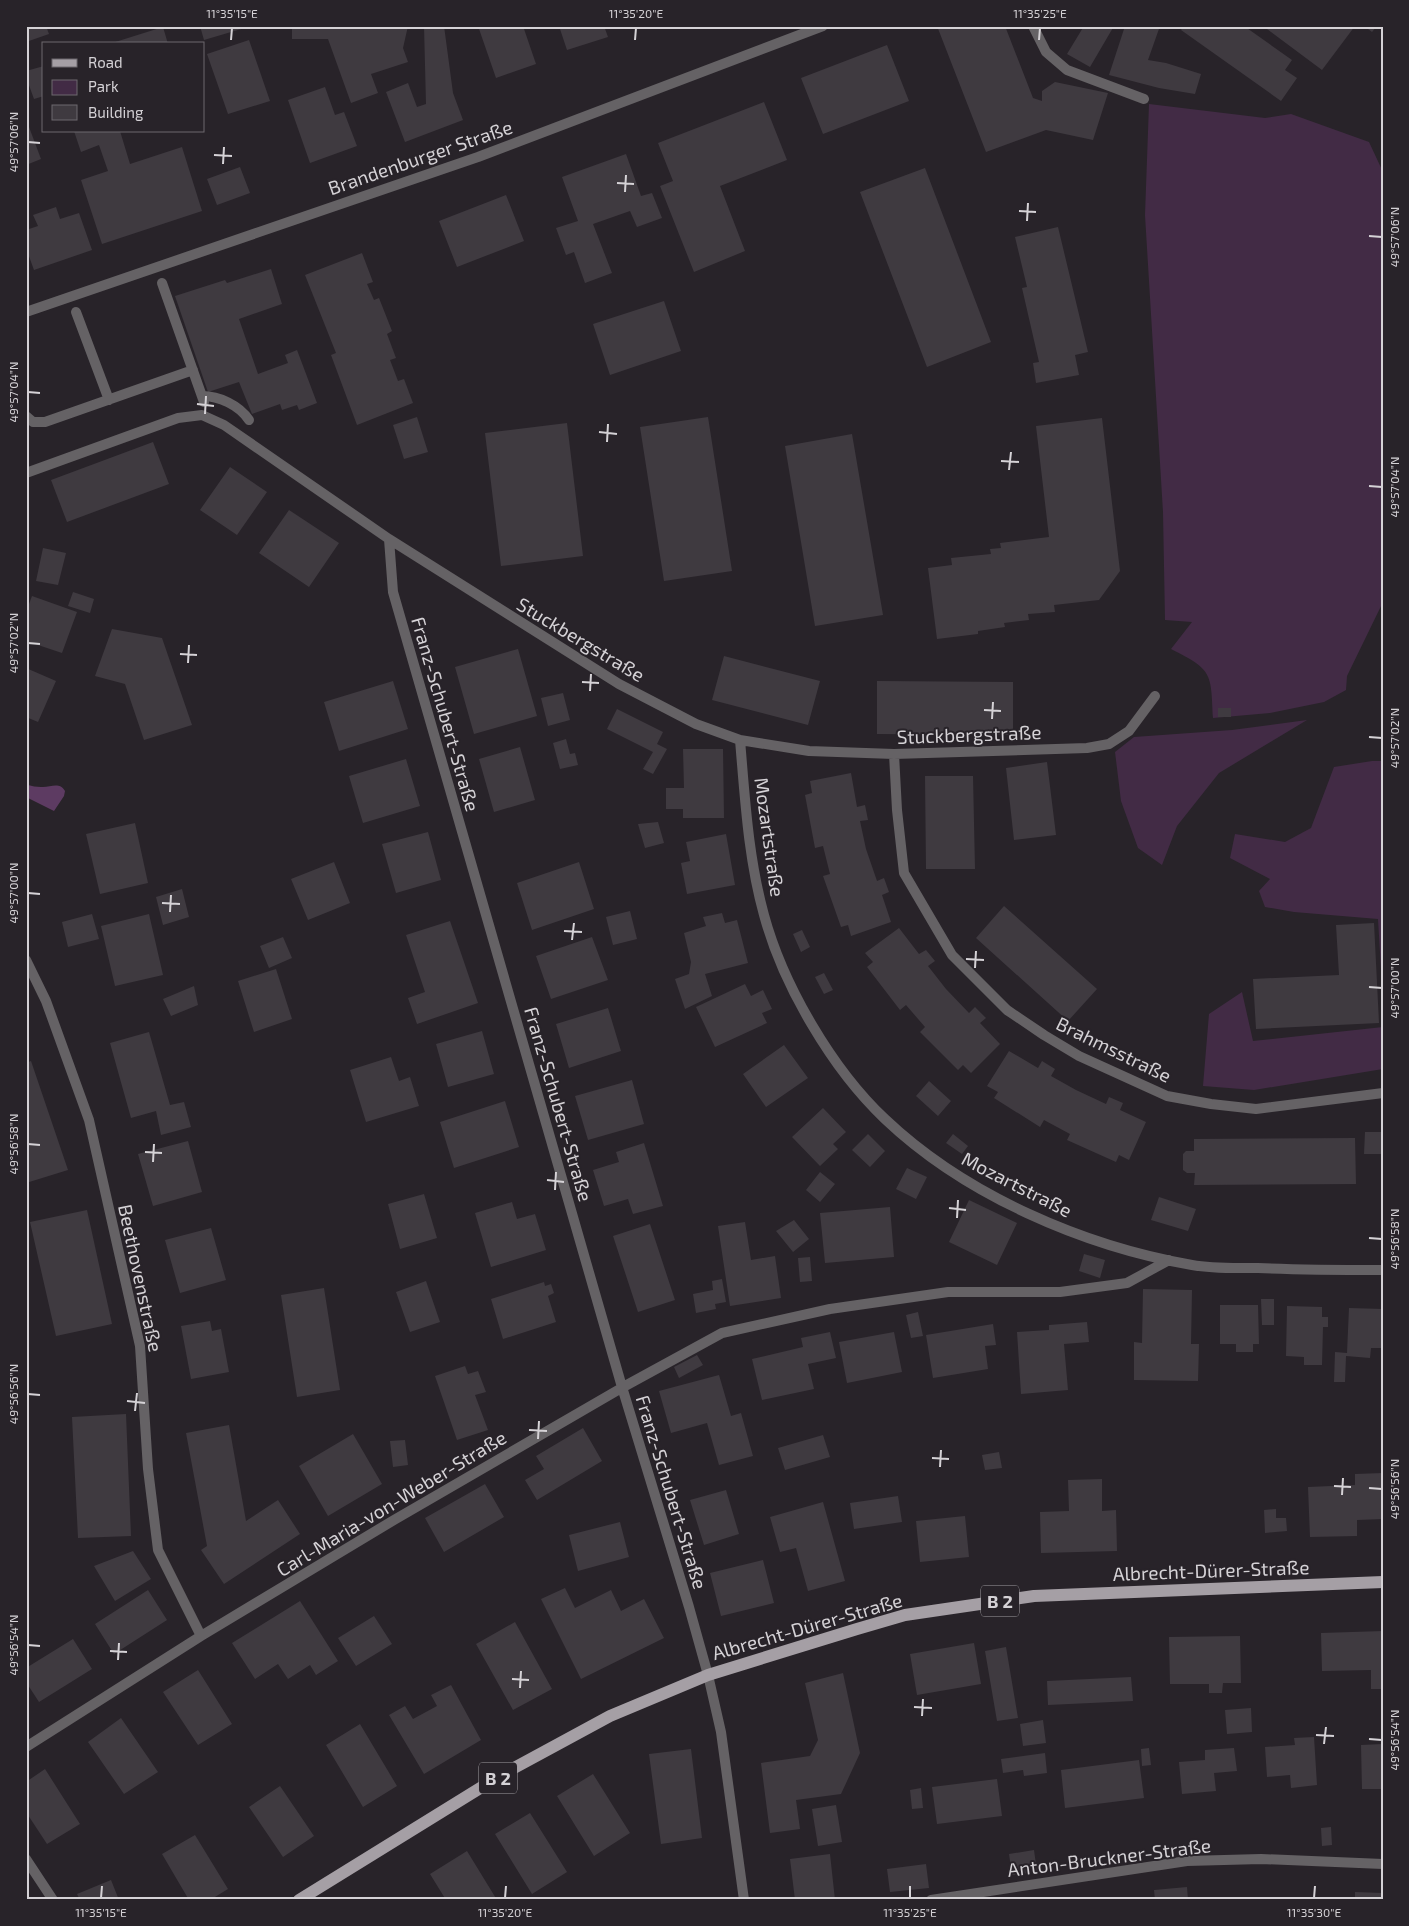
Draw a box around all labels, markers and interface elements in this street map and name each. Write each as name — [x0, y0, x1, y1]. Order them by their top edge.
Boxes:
text: 11°35'15"E — [206, 6, 258, 20]
text: 11°35'20"E — [609, 6, 664, 20]
text: 11°35'25"E — [1013, 6, 1067, 20]
legend — [42, 42, 205, 132]
text: Road — [88, 53, 123, 71]
text: Park — [88, 77, 119, 95]
text: Building — [88, 103, 144, 121]
text: 49°57'06"N — [6, 112, 20, 172]
street label: Brandenburger Straße — [325, 115, 515, 199]
text: 49°57'06"N — [1387, 207, 1401, 267]
text: 49°57'04"N — [6, 362, 20, 422]
text: 49°57'04"N — [1387, 457, 1401, 517]
street label: Stuckbergstraße — [513, 592, 649, 686]
text: 49°57'02"N — [6, 613, 20, 673]
street label: Franz-Schubert-Straße — [407, 614, 485, 814]
text: 49°57'02"N — [1387, 708, 1401, 768]
street label: Stuckbergstraße — [896, 720, 1042, 748]
street label: Mozartstraße — [750, 776, 790, 898]
text: 49°57'00"N — [6, 863, 20, 923]
text: 49°57'00"N — [1387, 958, 1401, 1018]
street label: Franz-Schubert-Straße — [520, 1004, 598, 1204]
street label: Brahmsstraße — [1053, 1011, 1175, 1087]
text: 49°56'58"N — [6, 1114, 20, 1174]
street label: Mozartstraße — [958, 1146, 1076, 1222]
street label: Beethovenstraße — [114, 1202, 168, 1354]
text: 49°56'58"N — [1387, 1209, 1401, 1269]
text: 49°56'56"N — [6, 1364, 20, 1424]
street label: Franz-Schubert-Straße — [632, 1392, 712, 1592]
street label: Carl-Maria-von-Weber-Straße — [272, 1425, 510, 1581]
text: 49°56'56"N — [1387, 1459, 1401, 1519]
street label: Albrecht-Dürer-Straße — [1112, 1555, 1310, 1585]
road number: B 2 — [981, 1585, 1019, 1616]
street label: Albrecht-Dürer-Straße — [709, 1588, 905, 1664]
text: 49°56'54"N — [6, 1615, 20, 1675]
text: 49°56'54"N — [1387, 1710, 1401, 1770]
road number: B 2 — [479, 1762, 517, 1794]
street label: Anton-Bruckner-Straße — [1006, 1833, 1212, 1881]
text: 11°35'15"E — [75, 1905, 127, 1919]
text: 11°35'20"E — [478, 1905, 533, 1919]
text: 11°35'25"E — [883, 1905, 937, 1919]
text: 11°35'30"E — [1287, 1905, 1341, 1919]

